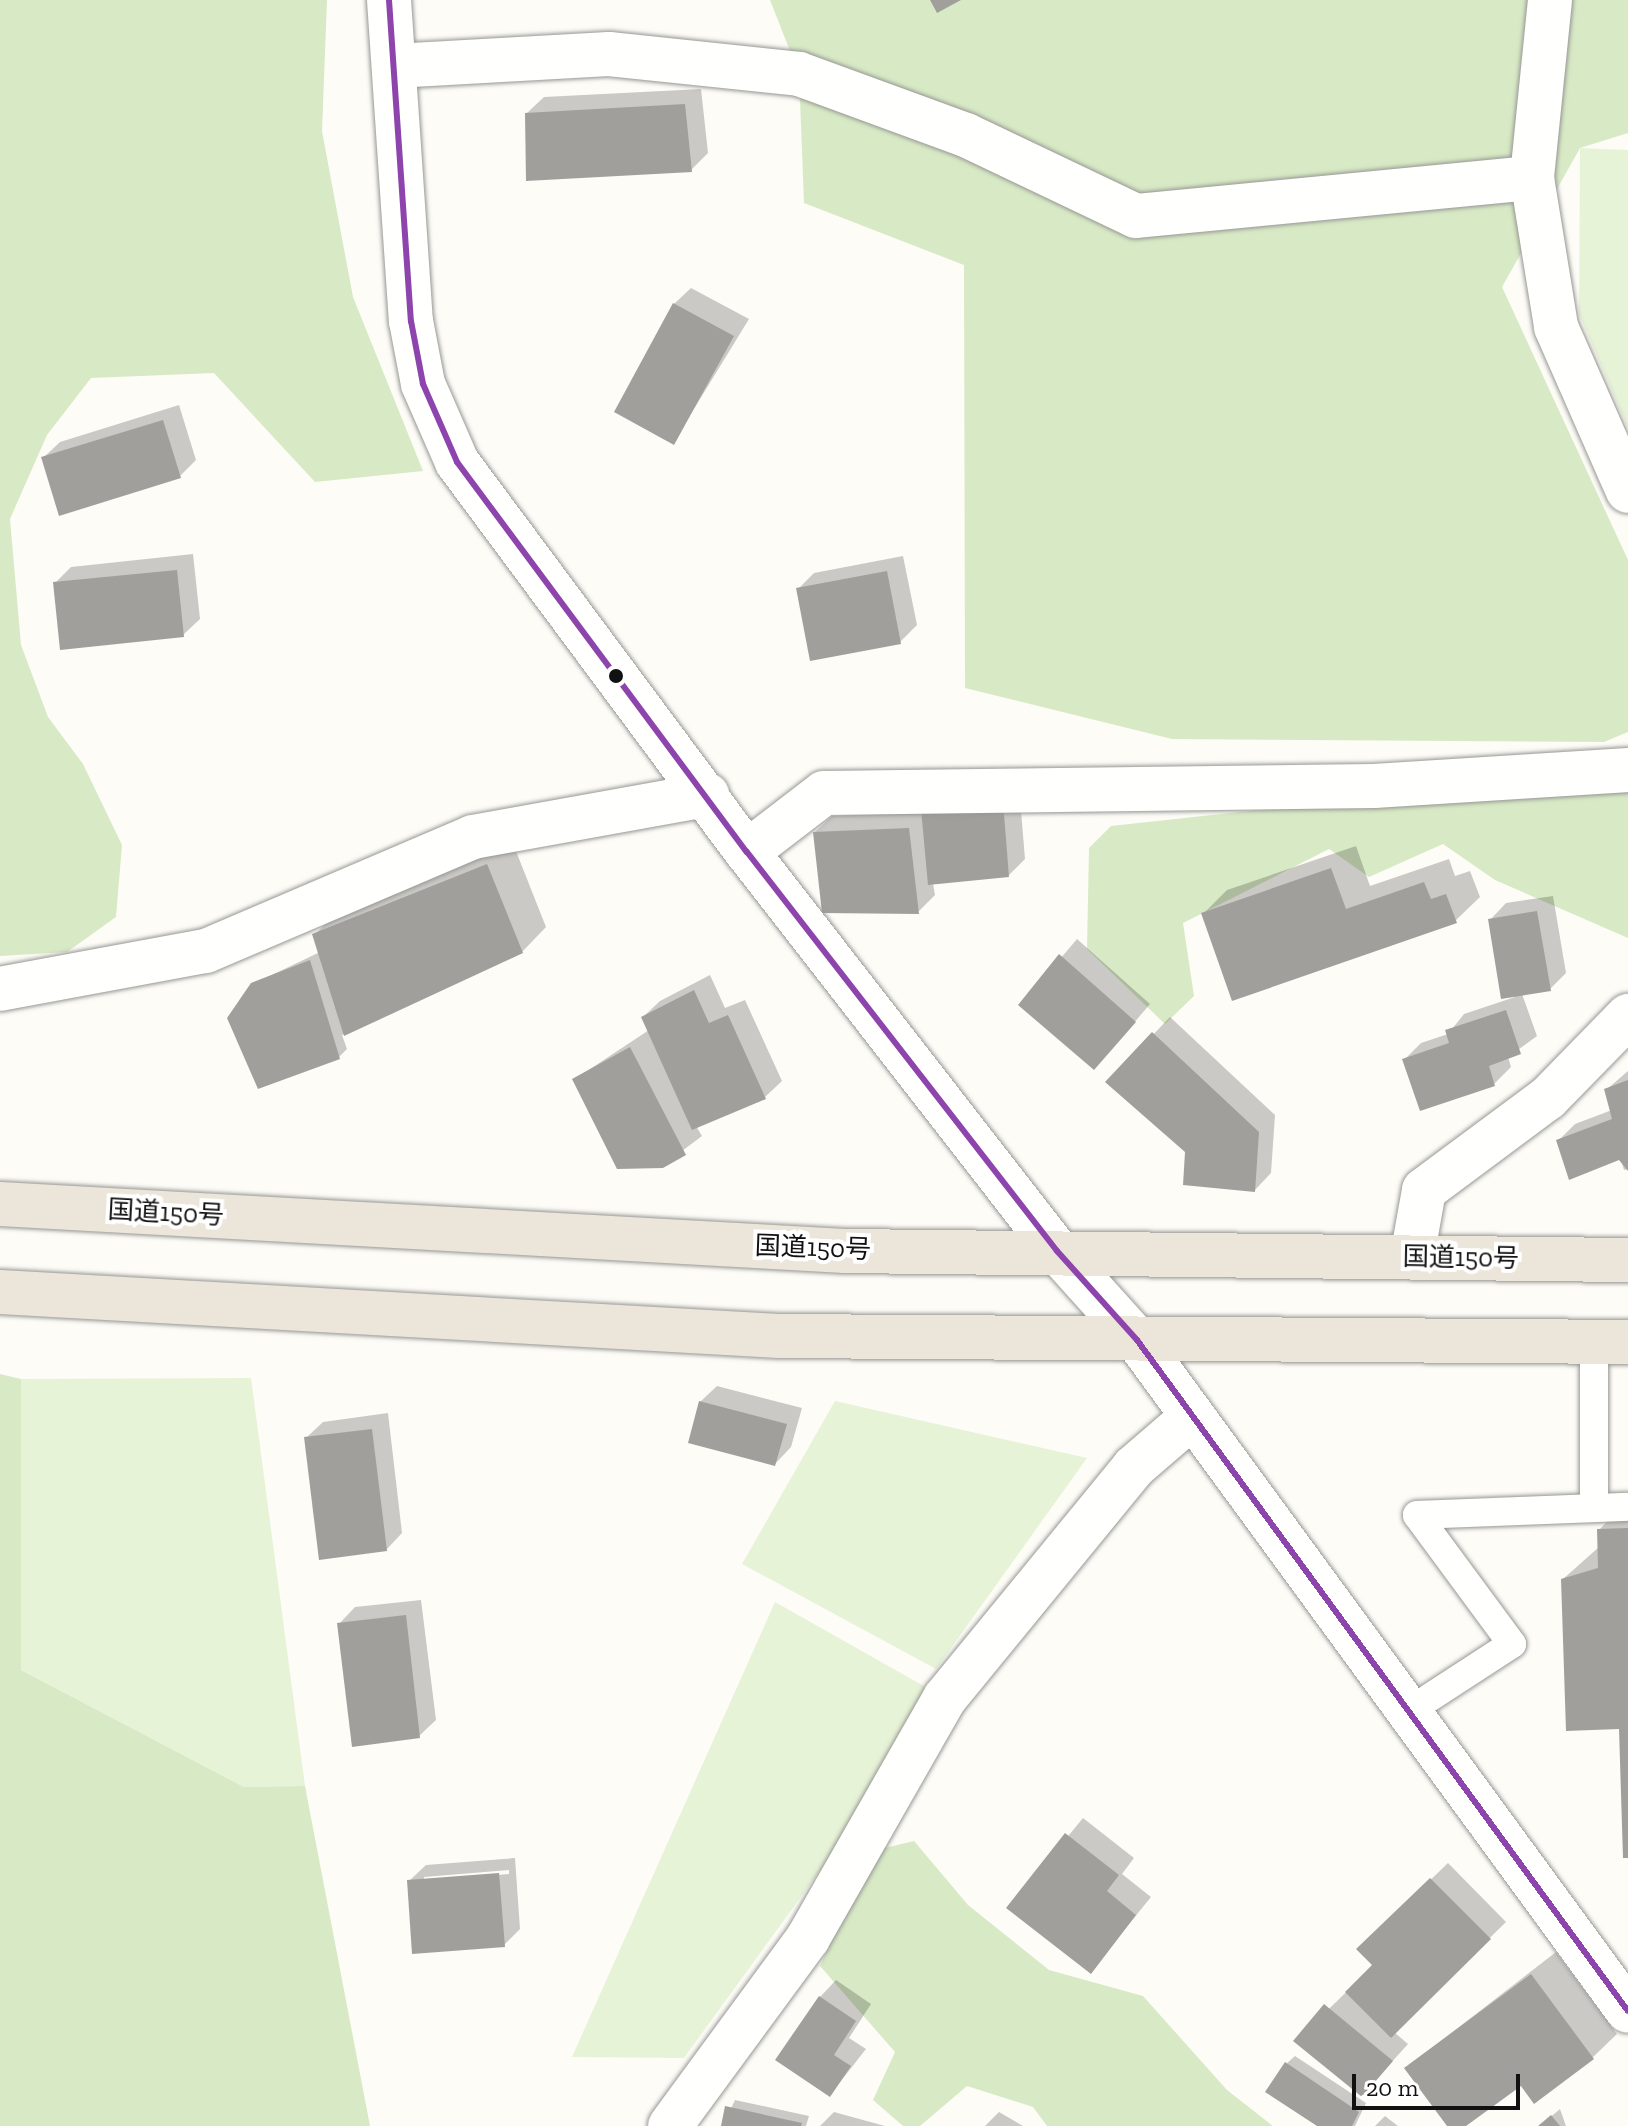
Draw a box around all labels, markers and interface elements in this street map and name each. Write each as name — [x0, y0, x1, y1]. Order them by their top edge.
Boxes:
unlabelled marker — [608, 668, 624, 684]
street label: 国道150号 — [107, 1194, 225, 1232]
street label: 国道150号 — [754, 1230, 872, 1266]
street label: 国道150号 — [1403, 1241, 1519, 1275]
scale bar — [1356, 2058, 1524, 2108]
text: 20 m — [1366, 2073, 1418, 2102]

